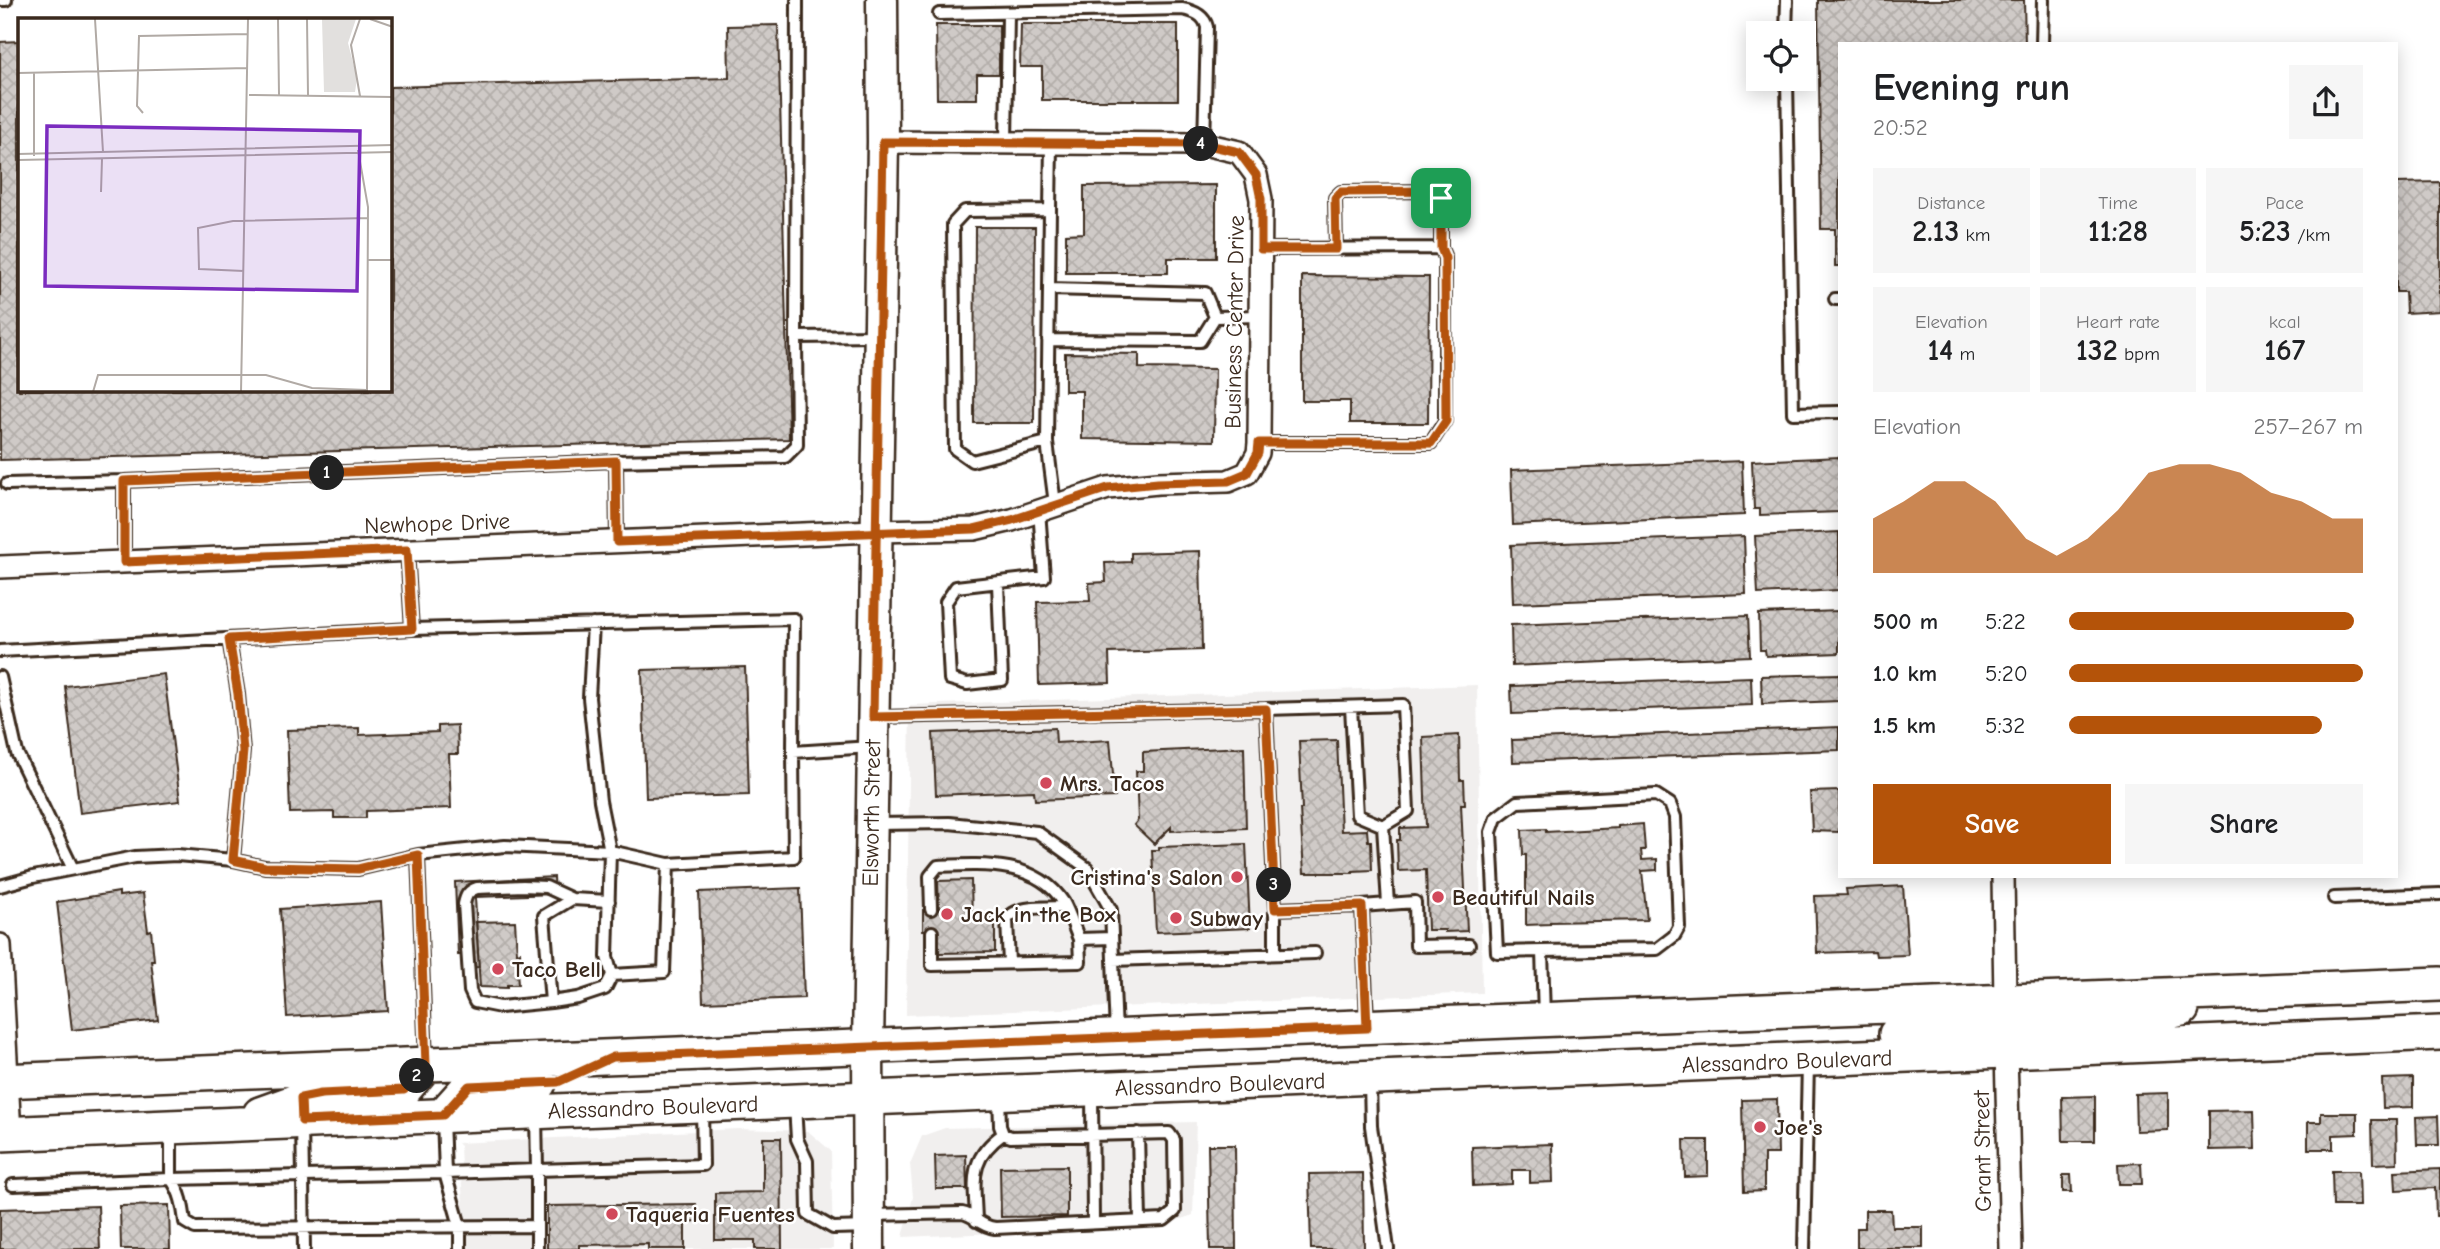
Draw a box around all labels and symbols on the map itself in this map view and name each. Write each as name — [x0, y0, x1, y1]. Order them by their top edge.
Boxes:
inset map — [18, 18, 392, 392]
pin: 4 — [1184, 127, 1218, 162]
pin — [1411, 168, 1471, 228]
street label: Business Center Drive — [1219, 215, 1250, 429]
pin: 1 — [310, 456, 344, 490]
street label: Newhope Drive — [364, 507, 510, 540]
street label: Elsworth Street — [857, 738, 886, 887]
place label: Mrs. Tacos — [1060, 770, 1165, 797]
marker: Mrs. Tacos — [1038, 775, 1054, 791]
place label: Cristina's Salon — [1070, 864, 1223, 891]
pin: 3 — [1256, 868, 1292, 903]
marker: Cristina's Salon — [1229, 869, 1245, 885]
place label: Beautiful Nails — [1452, 884, 1595, 911]
marker: Beautiful Nails — [1430, 889, 1446, 905]
place label: Jack in the Box — [961, 901, 1117, 928]
place label: Subway — [1190, 905, 1263, 932]
marker: Jack in the Box — [939, 906, 955, 922]
marker: Subway — [1168, 910, 1184, 926]
place label: Taco Bell — [512, 956, 601, 983]
marker: Taco Bell — [490, 961, 506, 977]
street label: Alessandro Boulevard — [1681, 1044, 1893, 1079]
pin: 2 — [400, 1058, 434, 1094]
street label: Alessandro Boulevard — [1114, 1067, 1326, 1102]
street label: Grant Street — [1968, 1089, 1997, 1212]
street label: Alessandro Boulevard — [547, 1090, 759, 1125]
place label: Joe's — [1774, 1114, 1823, 1141]
marker: Joe's — [1752, 1119, 1768, 1135]
place label: Taqueria Fuentes — [626, 1201, 795, 1228]
marker: Taqueria Fuentes — [604, 1206, 620, 1222]

